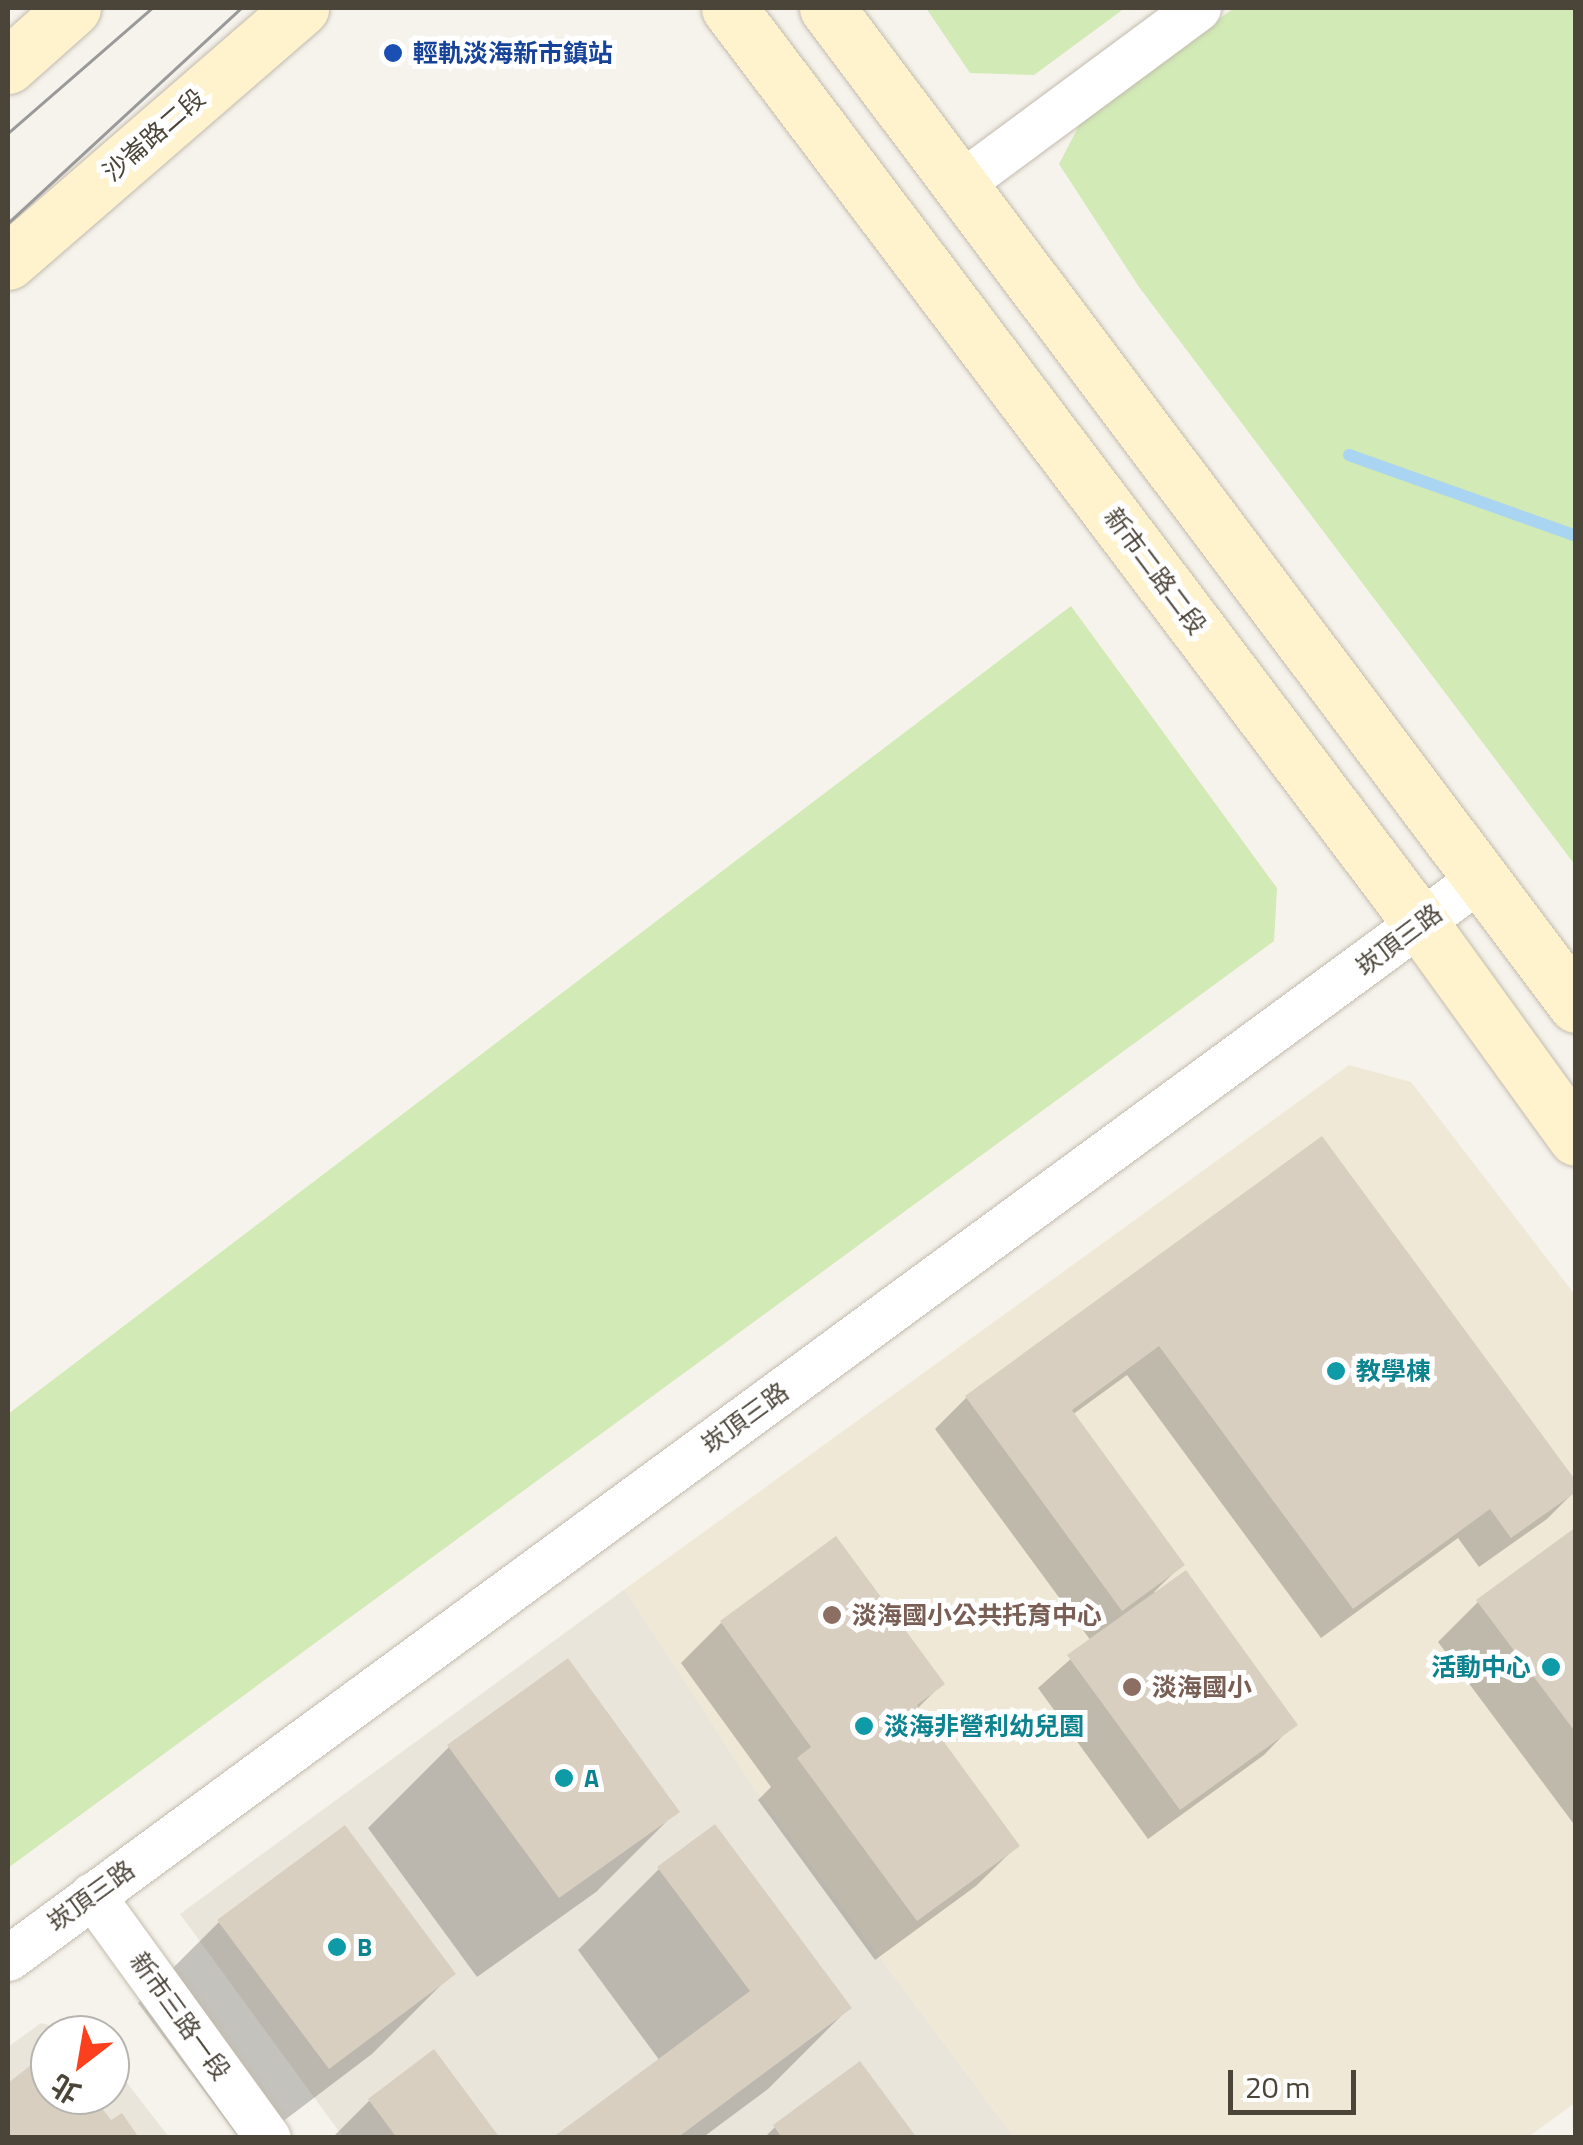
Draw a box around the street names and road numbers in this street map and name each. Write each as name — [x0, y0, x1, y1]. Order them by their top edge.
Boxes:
street label: 沙崙路二段 — [97, 83, 211, 187]
street label: 新市二路二段 — [1098, 502, 1212, 640]
street label: 崁頂三路 — [1350, 898, 1448, 982]
street label: 崁頂三路 — [696, 1376, 794, 1460]
street label: 崁頂三路 — [42, 1854, 140, 1938]
street label: 新市三路一段 — [124, 1947, 236, 2085]

